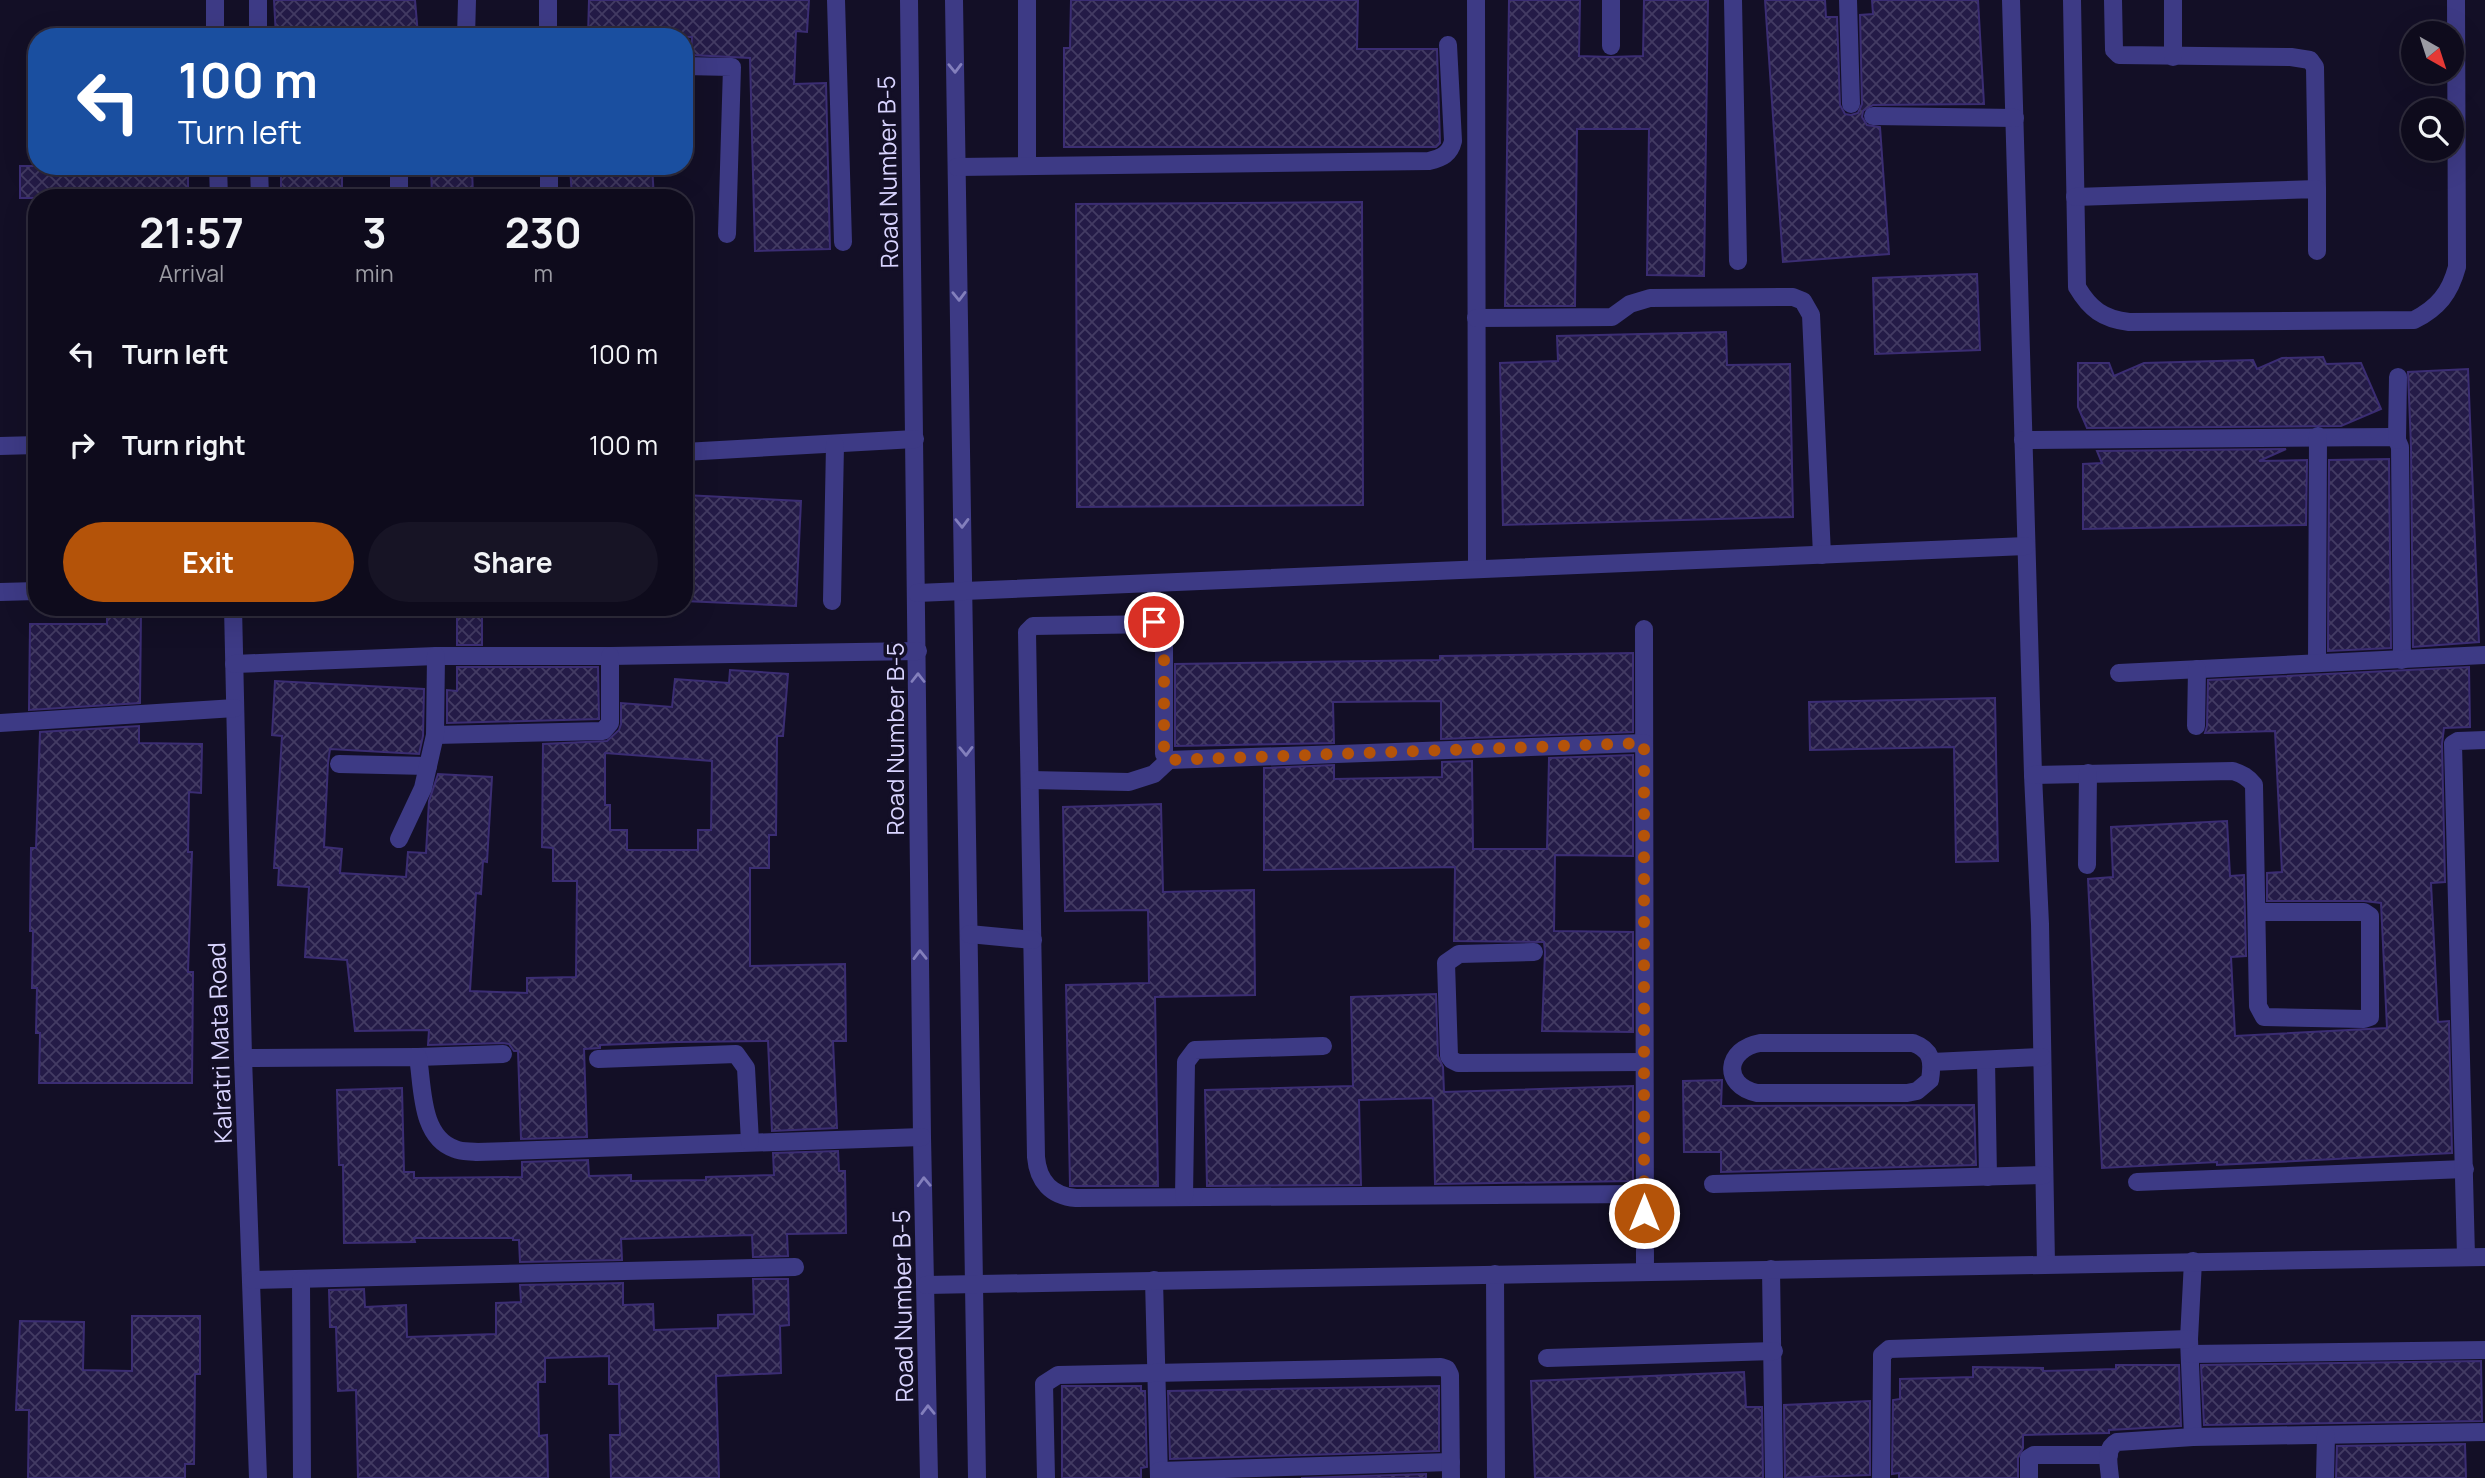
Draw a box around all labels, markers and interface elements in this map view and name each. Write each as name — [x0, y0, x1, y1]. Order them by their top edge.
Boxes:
north arrow — [2401, 21, 2464, 84]
map controls — [2401, 21, 2464, 161]
text: 100 m — [178, 46, 318, 113]
icon: left — [63, 56, 154, 147]
one-way arrow — [947, 63, 963, 74]
street label: Road Number B-5 — [869, 75, 905, 269]
button: search — [2401, 98, 2464, 161]
text: Turn left — [178, 110, 302, 154]
text: 21:57 — [139, 203, 244, 261]
text: 3 — [362, 203, 387, 261]
text: 230 — [505, 203, 582, 261]
text: Arrival — [159, 257, 224, 289]
text: min — [355, 257, 394, 289]
text: m — [534, 257, 553, 289]
one-way arrow — [951, 291, 967, 301]
icon: left — [63, 335, 101, 373]
text: Turn left — [122, 336, 229, 372]
text: 100 m — [589, 336, 658, 372]
icon: right — [63, 426, 101, 464]
text: Turn right — [122, 427, 246, 463]
text: 100 m — [589, 427, 658, 463]
one-way arrow — [955, 518, 970, 529]
button: Exit — [63, 522, 354, 602]
button: Share — [368, 522, 658, 602]
pin — [1124, 592, 1184, 652]
icon: arrive — [1135, 603, 1173, 641]
street label: Road Number B-5 — [878, 642, 911, 836]
one-way arrow — [910, 673, 926, 683]
one-way arrow — [958, 746, 974, 756]
street label: Kalratri Mata Road — [199, 942, 239, 1144]
one-way arrow — [912, 949, 928, 960]
position arrow — [1607, 1176, 1681, 1250]
one-way arrow — [916, 1177, 931, 1188]
street label: Road Number B-5 — [884, 1209, 920, 1403]
one-way arrow — [920, 1404, 936, 1415]

